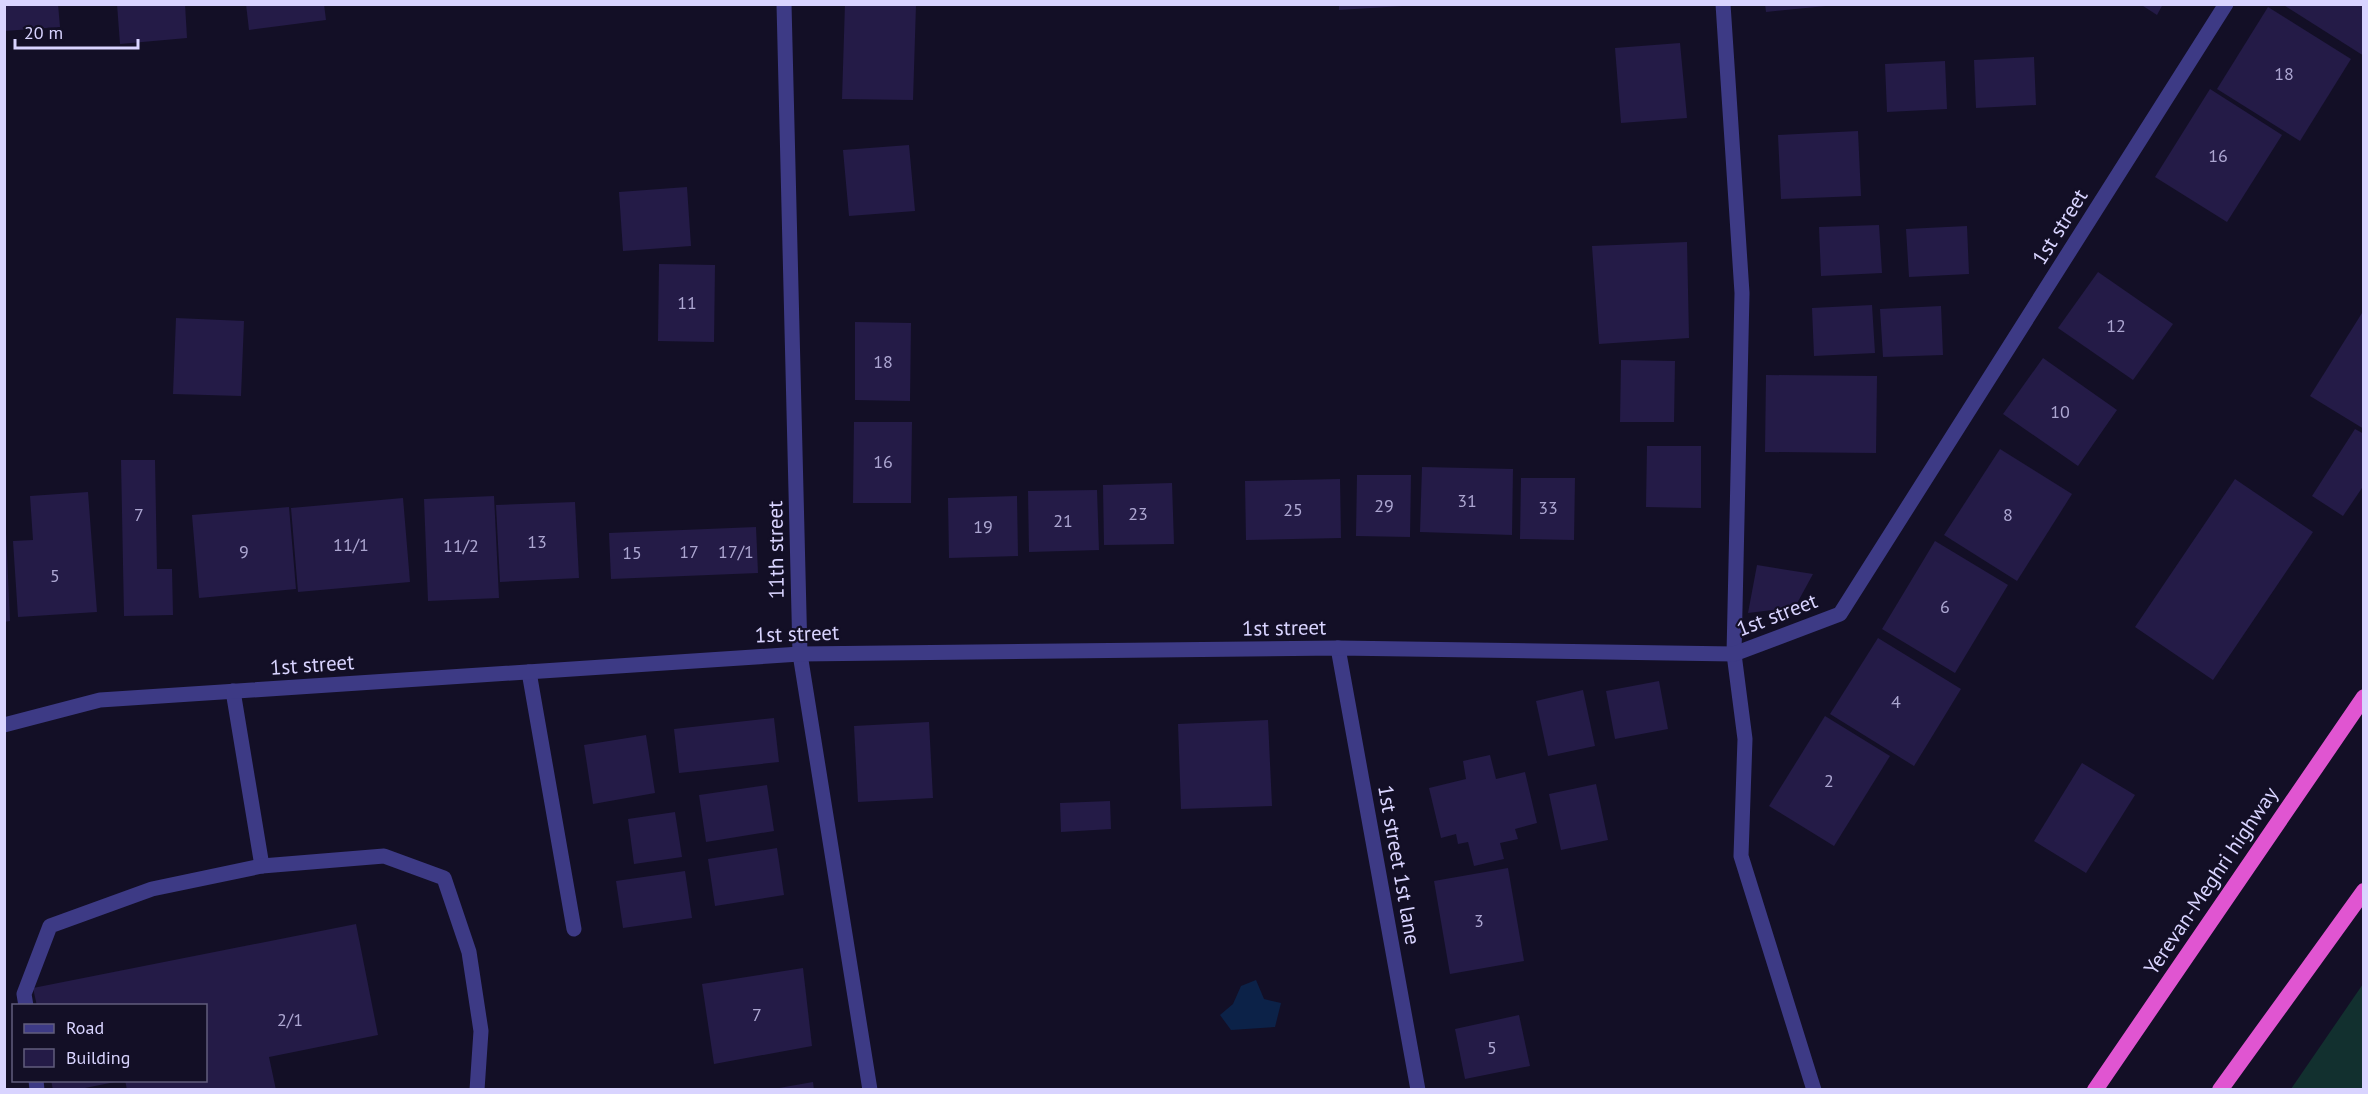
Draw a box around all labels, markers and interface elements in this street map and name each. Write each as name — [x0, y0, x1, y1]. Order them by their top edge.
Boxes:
scale bar — [15, 12, 138, 50]
text: 20 m — [24, 21, 63, 44]
house number: 18 — [2274, 62, 2294, 85]
house number: 16 — [2208, 144, 2228, 167]
street label: 1st street — [2026, 184, 2093, 270]
house number: 11 — [677, 291, 697, 314]
house number: 12 — [2106, 314, 2126, 337]
house number: 18 — [873, 350, 893, 373]
house number: 10 — [2050, 400, 2070, 423]
house number: 16 — [873, 450, 893, 473]
house number: 31 — [1457, 489, 1477, 512]
house number: 29 — [1374, 494, 1394, 517]
house number: 33 — [1538, 496, 1558, 519]
house number: 25 — [1283, 498, 1303, 521]
street label: 11th street — [761, 501, 790, 599]
house number: 23 — [1128, 502, 1148, 525]
house number: 7 — [134, 503, 144, 526]
house number: 8 — [2003, 503, 2013, 526]
house number: 21 — [1053, 509, 1073, 532]
house number: 19 — [973, 515, 993, 538]
house number: 13 — [527, 530, 547, 553]
house number: 11/1 — [333, 533, 369, 556]
house number: 11/2 — [443, 534, 479, 557]
house number: 9 — [239, 540, 249, 563]
house number: 17 — [679, 540, 699, 563]
house number: 17/1 — [718, 540, 754, 563]
house number: 15 — [622, 541, 642, 564]
house number: 5 — [50, 564, 60, 587]
street label: 1st street — [1733, 587, 1821, 642]
house number: 6 — [1940, 595, 1950, 618]
street label: 1st street — [1242, 613, 1326, 642]
street label: 1st street — [754, 619, 840, 648]
street label: 1st street — [269, 648, 355, 681]
house number: 4 — [1891, 690, 1901, 713]
house number: 2 — [1824, 769, 1834, 792]
street label: Yerevan-Meghri highway — [2138, 781, 2284, 980]
street label: 1st street 1st lane — [1372, 783, 1427, 947]
house number: 3 — [1474, 909, 1484, 932]
house number: 7 — [752, 1003, 762, 1026]
legend — [12, 1004, 207, 1082]
house number: 2/1 — [277, 1008, 303, 1031]
text: Road — [66, 1016, 104, 1039]
house number: 5 — [1487, 1036, 1497, 1059]
text: Building — [66, 1046, 130, 1069]

